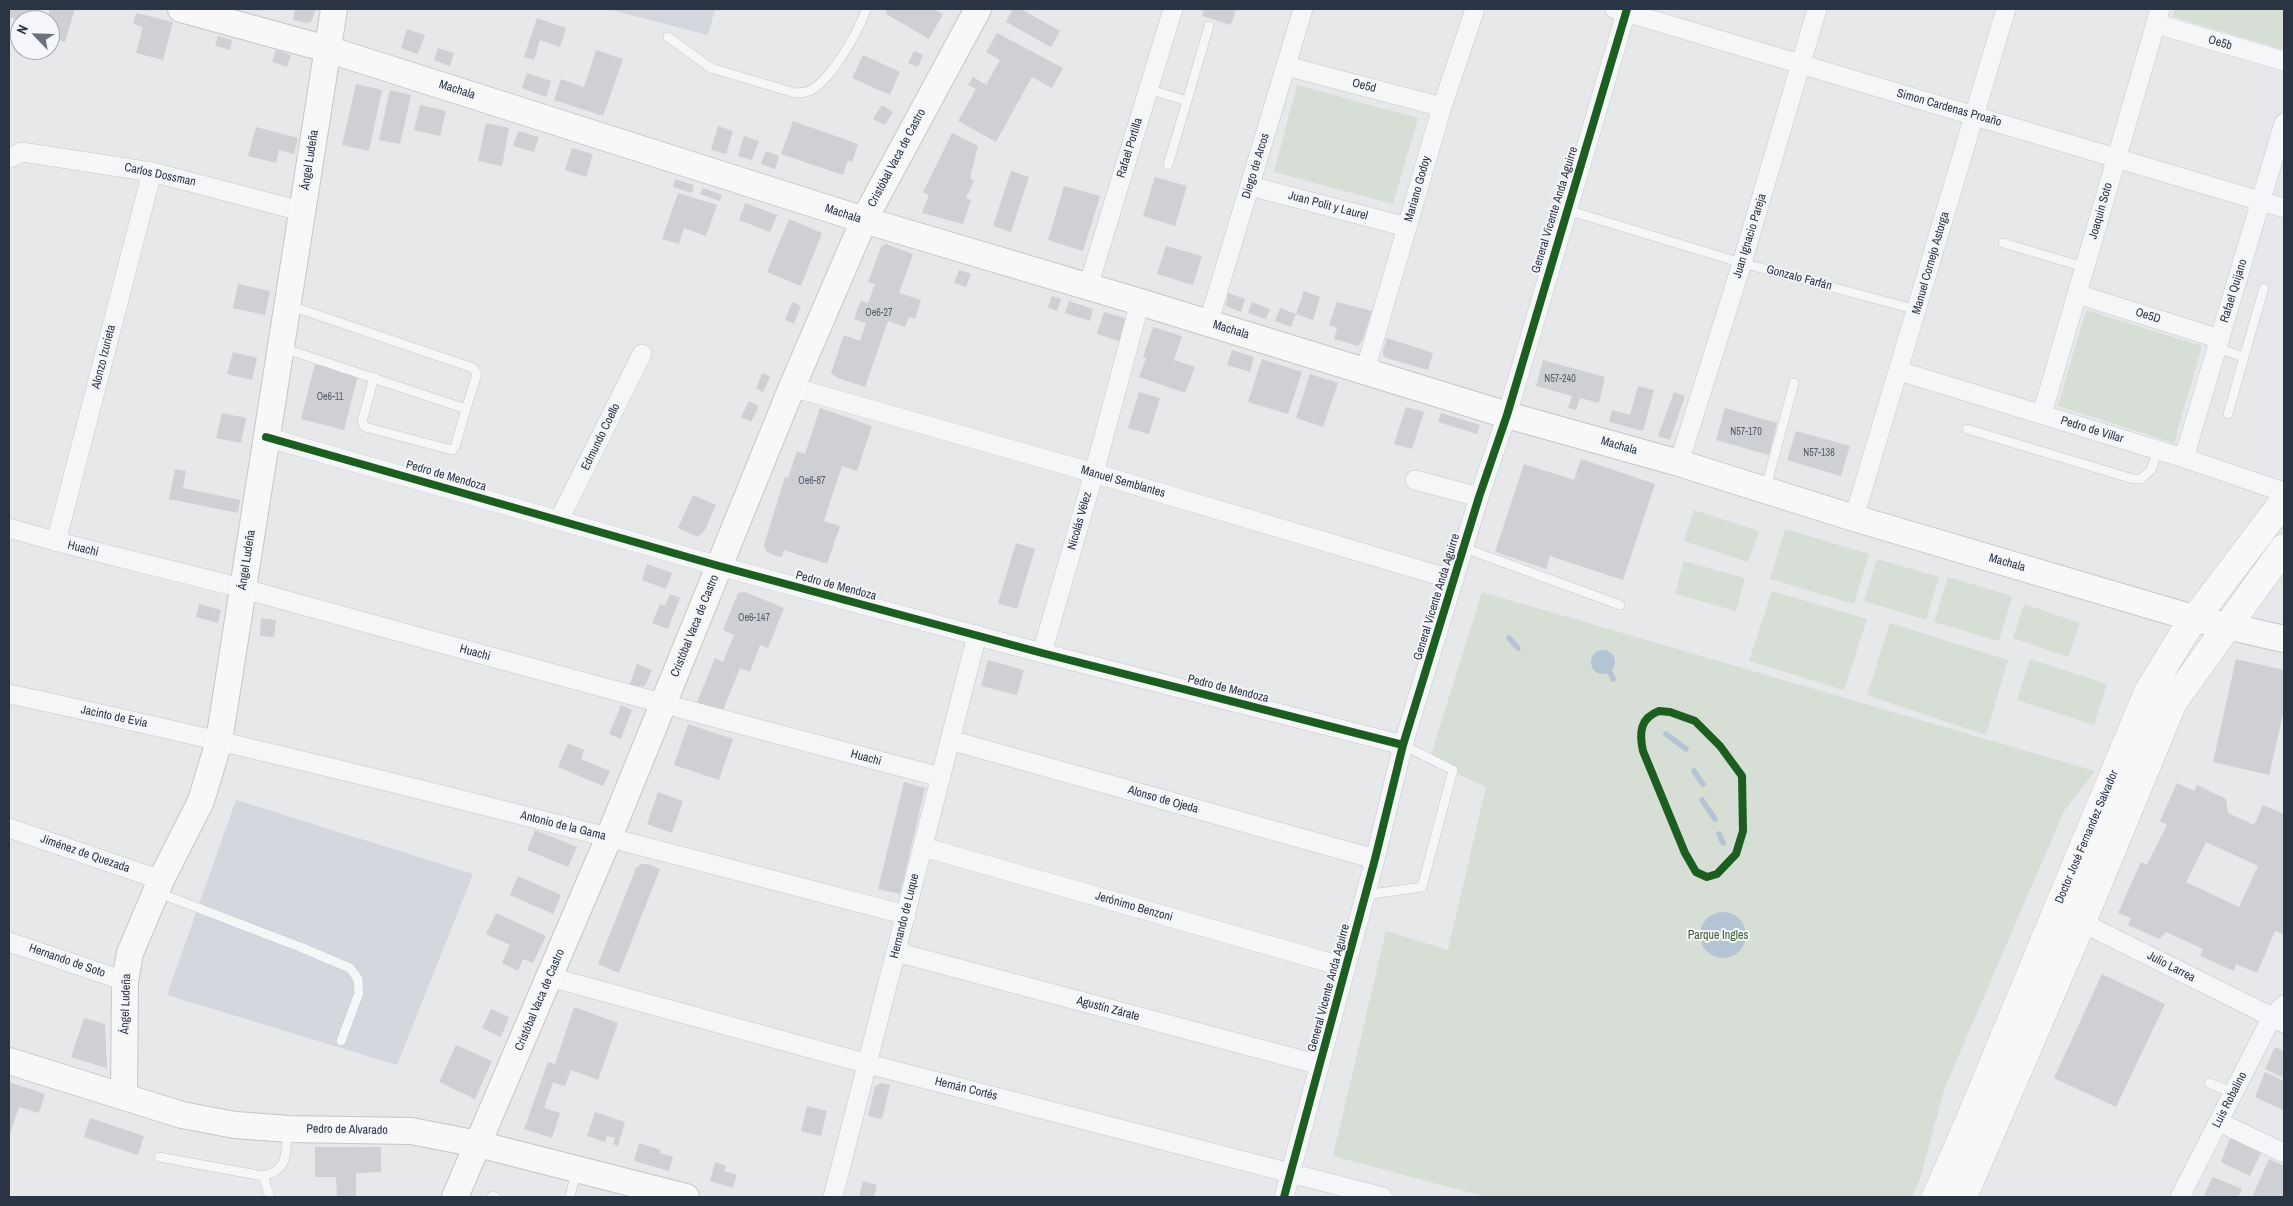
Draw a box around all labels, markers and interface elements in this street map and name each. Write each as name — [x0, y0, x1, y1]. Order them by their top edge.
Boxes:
north arrow — [10, 10, 60, 60]
text: N — [12, 22, 32, 37]
street label: Oe5b — [2206, 33, 2234, 53]
street label: Oe5d — [1351, 76, 1377, 96]
street label: Machala — [437, 77, 477, 103]
street label: Simon Cardenas Proaño — [1895, 86, 2003, 130]
street label: Cristóbal Vaca de Castro — [865, 106, 929, 210]
street label: Rafael Portilla — [1114, 116, 1146, 180]
street label: Ángel Ludeña — [298, 129, 322, 191]
street label: Diego de Arcos — [1239, 131, 1273, 201]
street label: General Vicente Anda Aguirre — [1529, 145, 1581, 275]
street label: Mariano Godoy — [1402, 154, 1434, 224]
street label: Carlos Dossman — [123, 160, 197, 190]
street label: Joaquin Soto — [2086, 181, 2116, 241]
street label: Juan Polit y Laurel — [1287, 188, 1369, 224]
street label: Juan Ignacio Pareja — [1730, 192, 1770, 280]
street label: Machala — [823, 201, 863, 227]
street label: Manuel Cornejo Astorga — [1909, 210, 1953, 316]
street label: Rafael Quijano — [2218, 258, 2250, 324]
street label: Gonzalo Farfán — [1765, 262, 1833, 294]
street label: Oe5D — [2134, 305, 2162, 327]
house number: Oe6-27 — [865, 307, 893, 319]
street label: Machala — [1211, 318, 1251, 342]
street label: Alonzo Izurieta — [89, 323, 119, 391]
house number: N57-240 — [1544, 373, 1576, 385]
house number: Oe6-11 — [317, 391, 343, 403]
street label: Edmundo Coello — [579, 401, 623, 473]
street label: Pedro de Villar — [2059, 414, 2125, 446]
house number: N57-170 — [1730, 426, 1762, 438]
street label: Machala — [1599, 434, 1639, 458]
house number: N57-136 — [1803, 447, 1835, 459]
street label: Pedro de Mendoza — [404, 458, 488, 494]
street label: Manuel Semblantes — [1079, 463, 1167, 501]
house number: Oe6-87 — [798, 475, 826, 487]
street label: Nicolás Vélez — [1065, 490, 1095, 552]
street label: Ángel Ludeña — [235, 529, 259, 591]
street label: General Vicente Anda Aguirre — [1411, 532, 1463, 662]
street label: Huachi — [66, 538, 100, 560]
street label: Machala — [1987, 551, 2027, 575]
street label: Pedro de Mendoza — [794, 568, 878, 604]
street label: Cristóbal Vaca de Castro — [668, 573, 722, 679]
house number: Oe6-147 — [738, 612, 770, 624]
street label: Huachi — [458, 642, 492, 664]
street label: Pedro de Mendoza — [1186, 672, 1270, 706]
street label: Jacinto de Evia — [79, 703, 149, 731]
street label: Huachi — [849, 747, 883, 769]
street label: Doctor José Fernandez Salvador — [2052, 768, 2122, 906]
street label: Alonso de Ojeda — [1126, 783, 1200, 817]
street label: Antonio de la Gama — [519, 808, 607, 844]
street label: Jiménez de Quezada — [38, 832, 132, 876]
street label: Hernando de Luque — [887, 872, 923, 960]
street label: Jerónimo Benzoni — [1094, 889, 1174, 925]
street label: General Vicente Anda Aguirre — [1305, 923, 1353, 1053]
park label: Parque Ingles — [1688, 929, 1748, 943]
street label: Hernando de Soto — [27, 941, 107, 981]
street label: Cristóbal Vaca de Castro — [512, 947, 568, 1053]
street label: Julio Larrea — [2145, 949, 2197, 985]
street label: Ángel Ludeña — [118, 973, 134, 1035]
street label: Agustín Zárate — [1075, 994, 1141, 1024]
street label: Luis Robalino — [2210, 1070, 2250, 1130]
street label: Hernán Cortés — [933, 1074, 999, 1104]
street label: Pedro de Alvarado — [306, 1122, 388, 1138]

